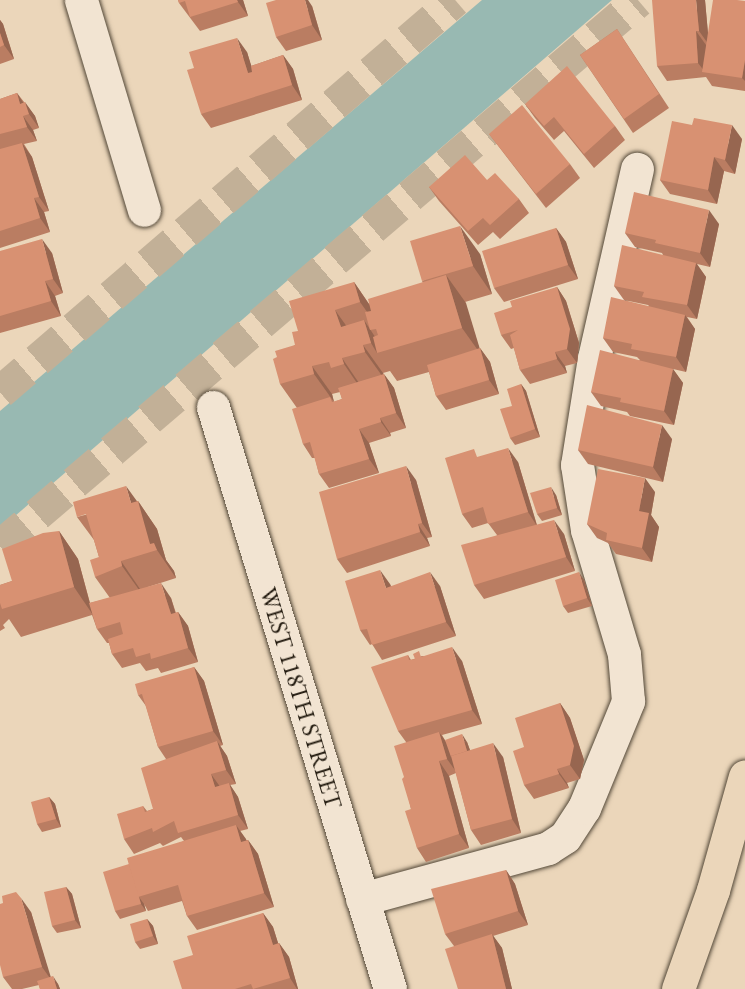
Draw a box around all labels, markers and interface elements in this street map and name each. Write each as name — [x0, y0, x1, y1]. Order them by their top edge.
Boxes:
street label: WEST 118TH STREET — [254, 584, 348, 812]

